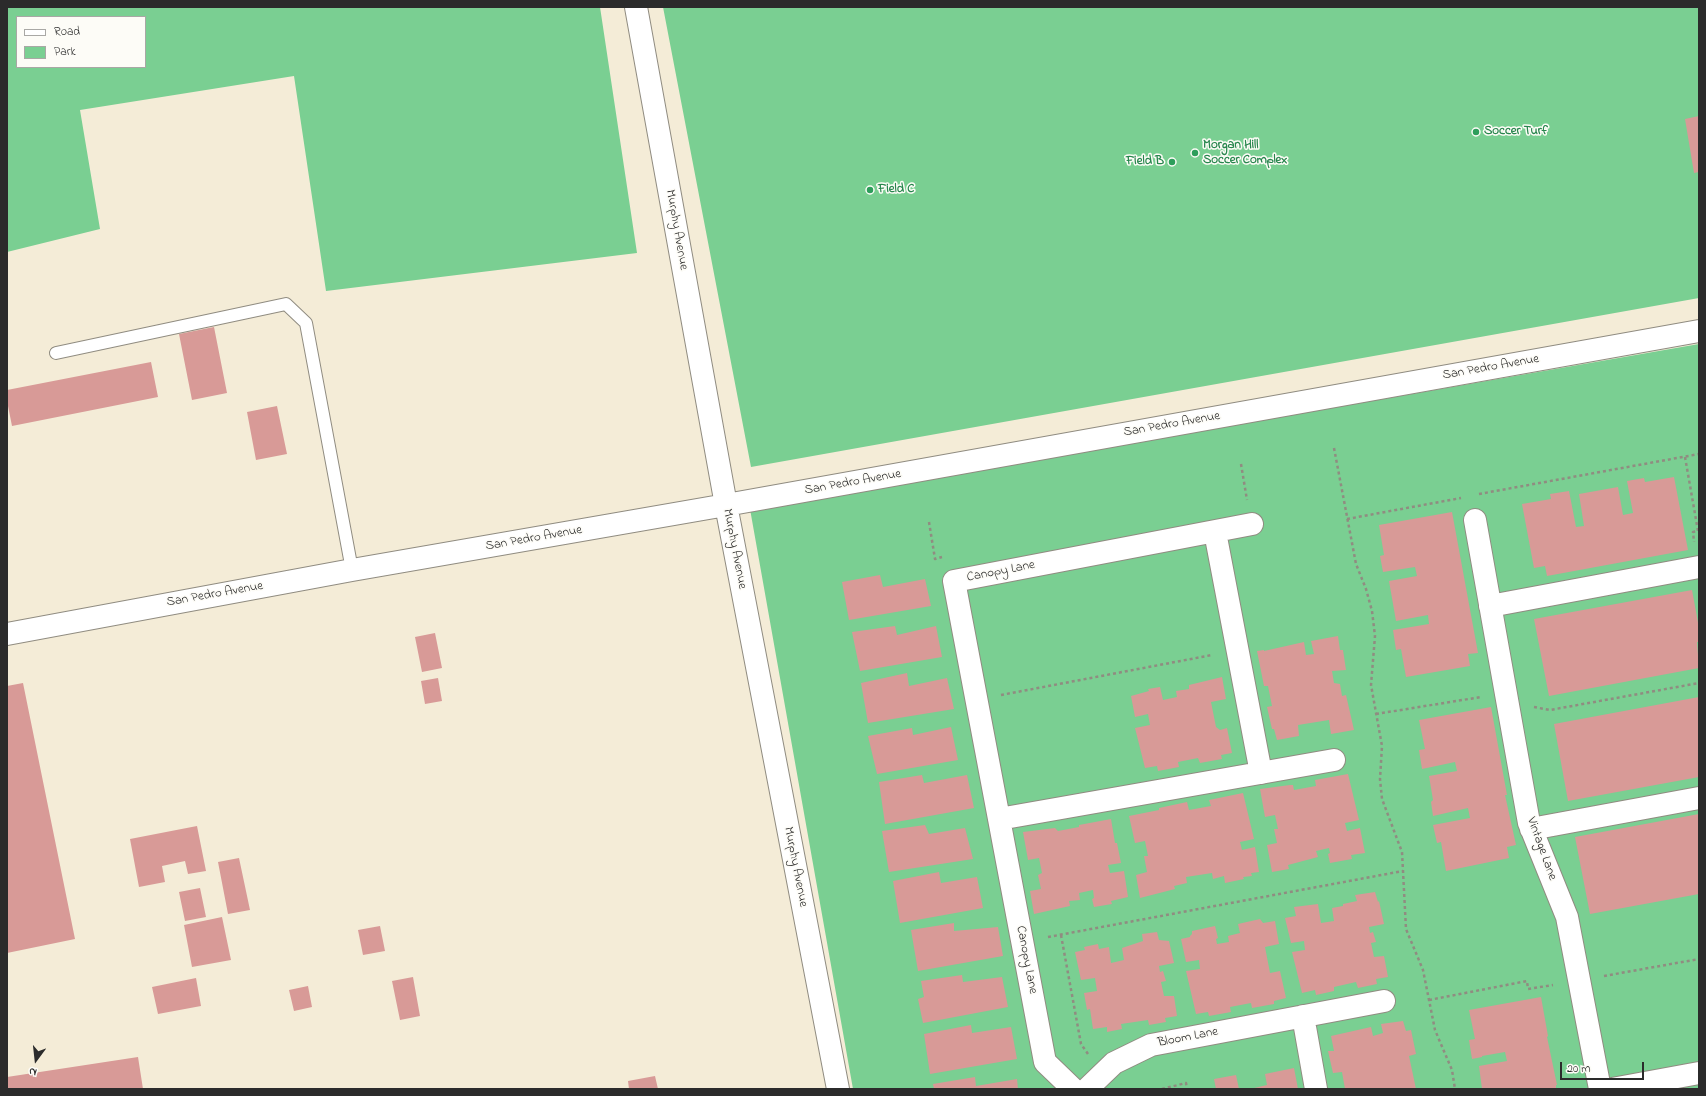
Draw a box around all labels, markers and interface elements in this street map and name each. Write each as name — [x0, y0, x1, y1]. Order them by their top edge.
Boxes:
legend — [16, 16, 146, 68]
text: Road — [54, 23, 80, 41]
text: Park — [54, 43, 76, 61]
place label: Soccer Turf — [1484, 124, 1548, 140]
marker: Soccer Turf — [1471, 127, 1481, 137]
place label: Morgan Hill Soccer Complex — [1203, 138, 1287, 169]
marker: Morgan Hill Soccer Complex — [1190, 148, 1200, 158]
place label: Field B — [1126, 154, 1164, 170]
marker: Field B — [1167, 157, 1177, 167]
place label: Field C — [878, 182, 914, 198]
marker: Field C — [865, 185, 875, 195]
street label: Murphy Avenue — [661, 189, 691, 271]
street label: San Pedro Avenue — [1441, 352, 1541, 384]
street label: San Pedro Avenue — [1122, 409, 1222, 441]
street label: San Pedro Avenue — [803, 467, 903, 499]
street label: Murphy Avenue — [719, 507, 749, 591]
street label: San Pedro Avenue — [484, 523, 584, 555]
street label: Canopy Lane — [966, 558, 1036, 586]
street label: San Pedro Avenue — [165, 579, 265, 611]
street label: Vintage Lane — [1522, 815, 1560, 883]
street label: Murphy Avenue — [780, 825, 810, 909]
street label: Canopy Lane — [1012, 925, 1040, 995]
street label: Bloom Lane — [1157, 1025, 1219, 1051]
north arrow — [16, 1040, 56, 1080]
scale bar — [1562, 1054, 1646, 1080]
text: 20 m — [1567, 1060, 1590, 1078]
text: N — [27, 1063, 39, 1080]

